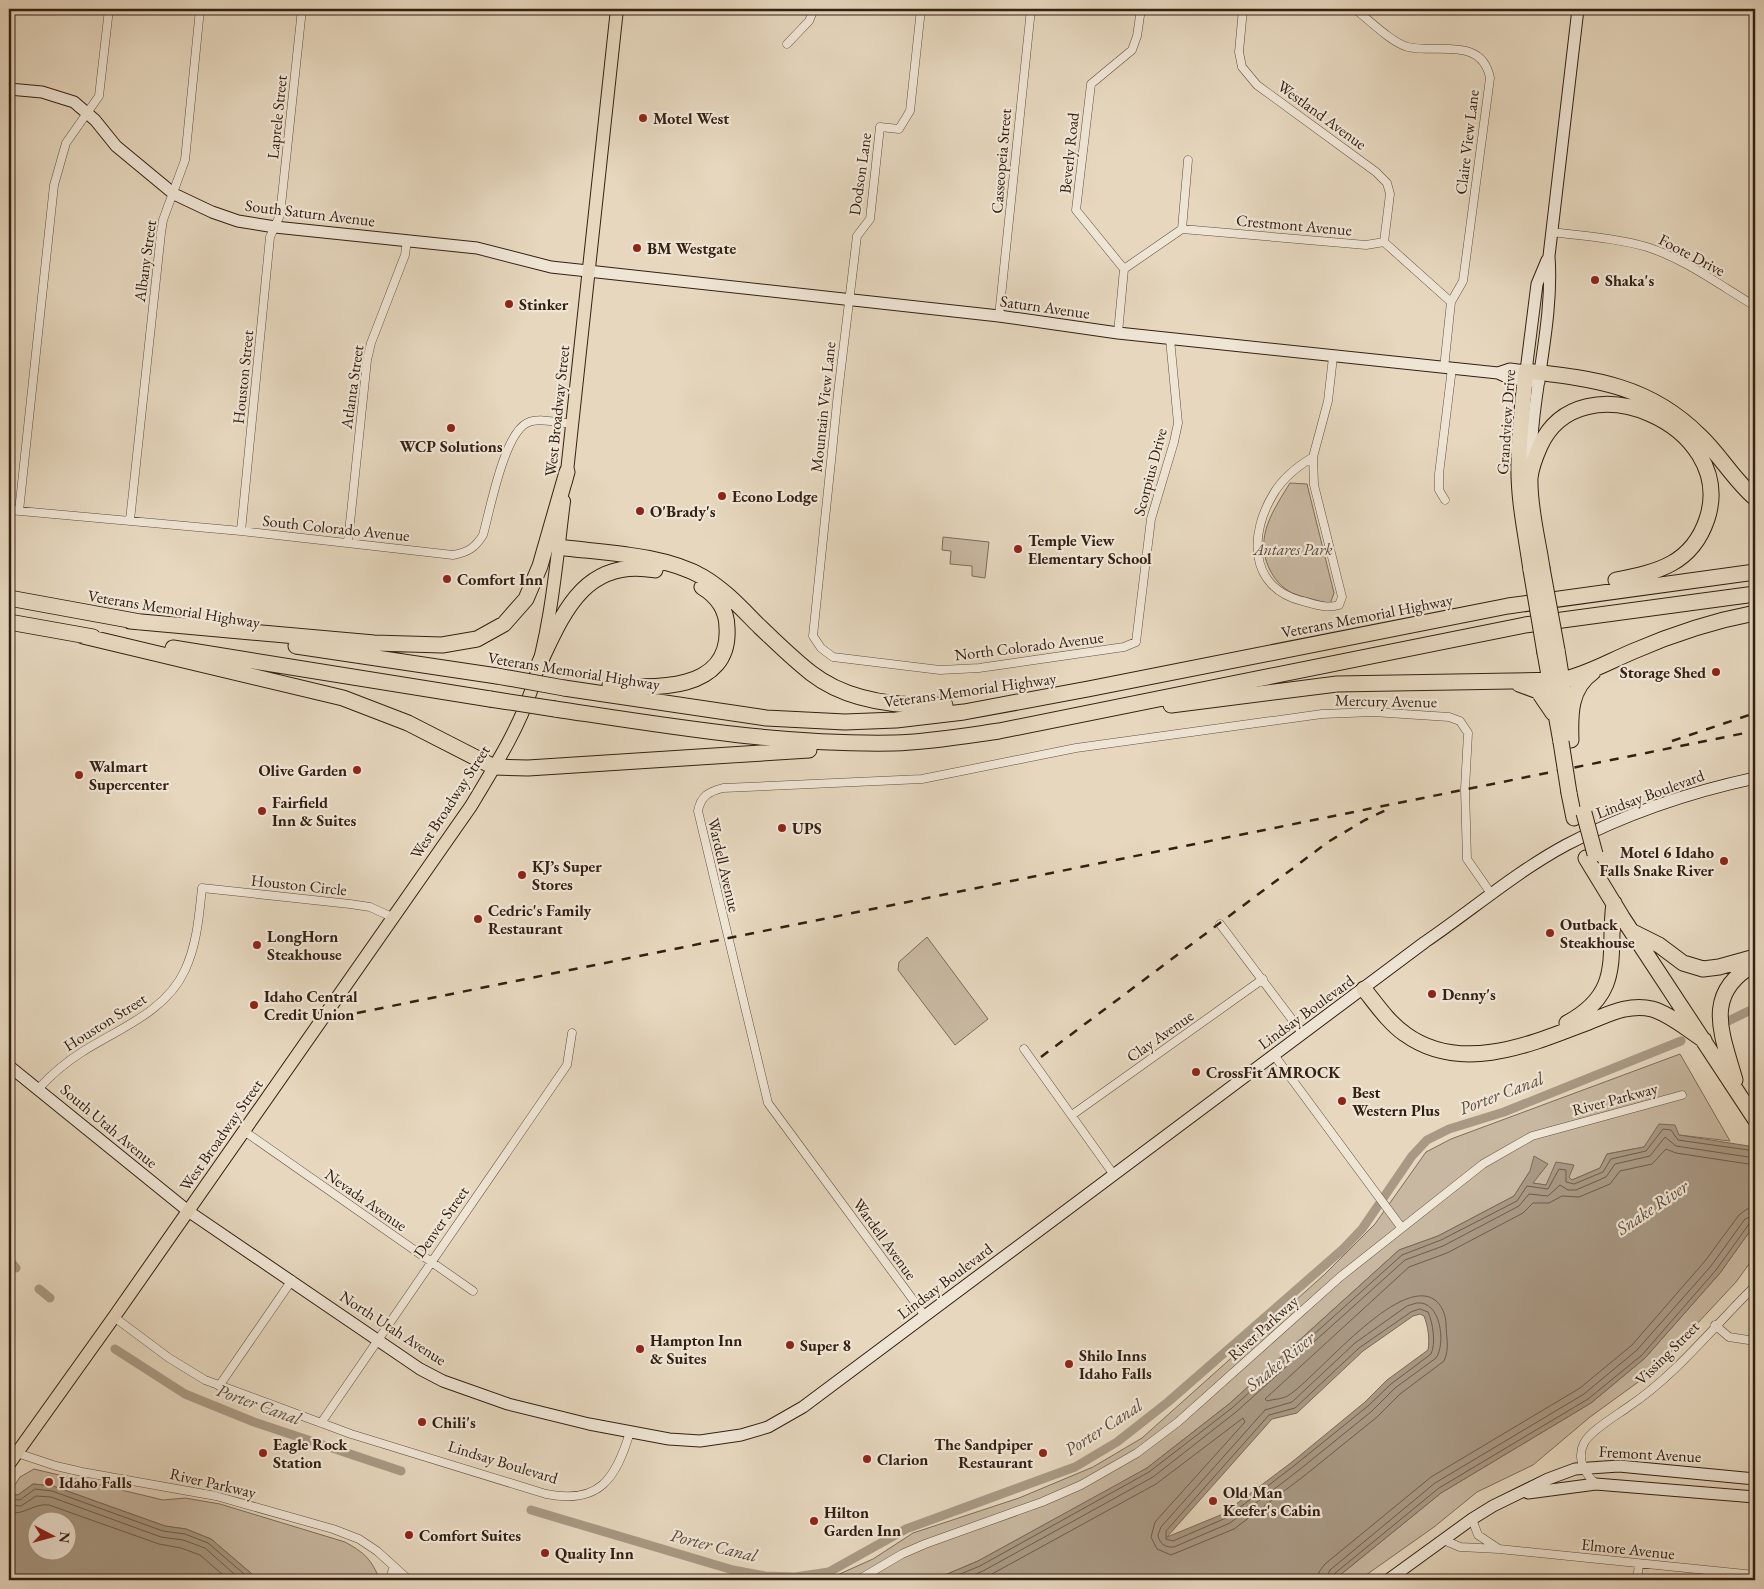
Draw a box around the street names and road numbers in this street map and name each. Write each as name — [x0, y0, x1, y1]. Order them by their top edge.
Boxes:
street label: Laprele Street — [262, 74, 292, 160]
street label: Westland Avenue — [1273, 76, 1371, 154]
street label: Claire View Lane — [1450, 88, 1484, 196]
street label: Casseopeia Street — [986, 108, 1016, 214]
street label: Beverly Road — [1054, 111, 1084, 195]
street label: Dodson Lane — [844, 131, 876, 217]
street label: South Saturn Avenue — [244, 195, 376, 231]
street label: Crestmont Avenue — [1235, 209, 1353, 241]
street label: Albany Street — [129, 219, 161, 304]
street label: Foote Drive — [1655, 229, 1729, 281]
street label: Saturn Avenue — [999, 290, 1091, 324]
street label: Houston Street — [228, 329, 258, 425]
street label: Mountain View Lane — [806, 341, 840, 473]
street label: Atlanta Street — [336, 344, 368, 431]
street label: West Broadway Street — [540, 344, 574, 478]
street label: Grandview Drive — [1492, 369, 1520, 475]
street label: Scorpius Drive — [1128, 426, 1172, 518]
street label: South Colorado Avenue — [261, 510, 411, 546]
street label: Veterans Memorial Highway — [86, 585, 263, 633]
street label: Veterans Memorial Highway — [1279, 589, 1455, 643]
street label: North Colorado Avenue — [953, 626, 1105, 666]
street label: Veterans Memorial Highway — [486, 647, 663, 695]
street label: Veterans Memorial Highway — [882, 667, 1059, 713]
street label: Mercury Avenue — [1335, 690, 1437, 712]
street label: West Broadway Street — [405, 741, 495, 863]
street label: Lindsay Boulevard — [1593, 764, 1708, 823]
street label: Wardell Avenue — [703, 816, 745, 914]
street label: Houston Circle — [250, 870, 348, 900]
street label: Lindsay Boulevard — [1254, 970, 1359, 1054]
street label: Houston Street — [59, 988, 151, 1056]
street label: Clay Avenue — [1122, 1005, 1198, 1067]
street label: West Broadway Street — [175, 1075, 267, 1195]
street label: River Parkway — [1570, 1077, 1661, 1121]
street label: South Utah Avenue — [56, 1079, 162, 1173]
street label: Nevada Avenue — [321, 1164, 411, 1236]
street label: Denver Street — [409, 1182, 473, 1262]
street label: Wardell Avenue — [848, 1194, 922, 1284]
street label: Lindsay Boulevard — [893, 1238, 997, 1324]
street label: North Utah Avenue — [336, 1286, 450, 1370]
street label: River Parkway — [1223, 1290, 1303, 1365]
street label: Vissing Street — [1630, 1316, 1704, 1390]
street label: Lindsay Boulevard — [446, 1435, 561, 1489]
street label: Fremont Avenue — [1598, 1441, 1702, 1467]
street label: River Parkway — [168, 1463, 259, 1503]
street label: Elmore Avenue — [1580, 1534, 1676, 1564]

